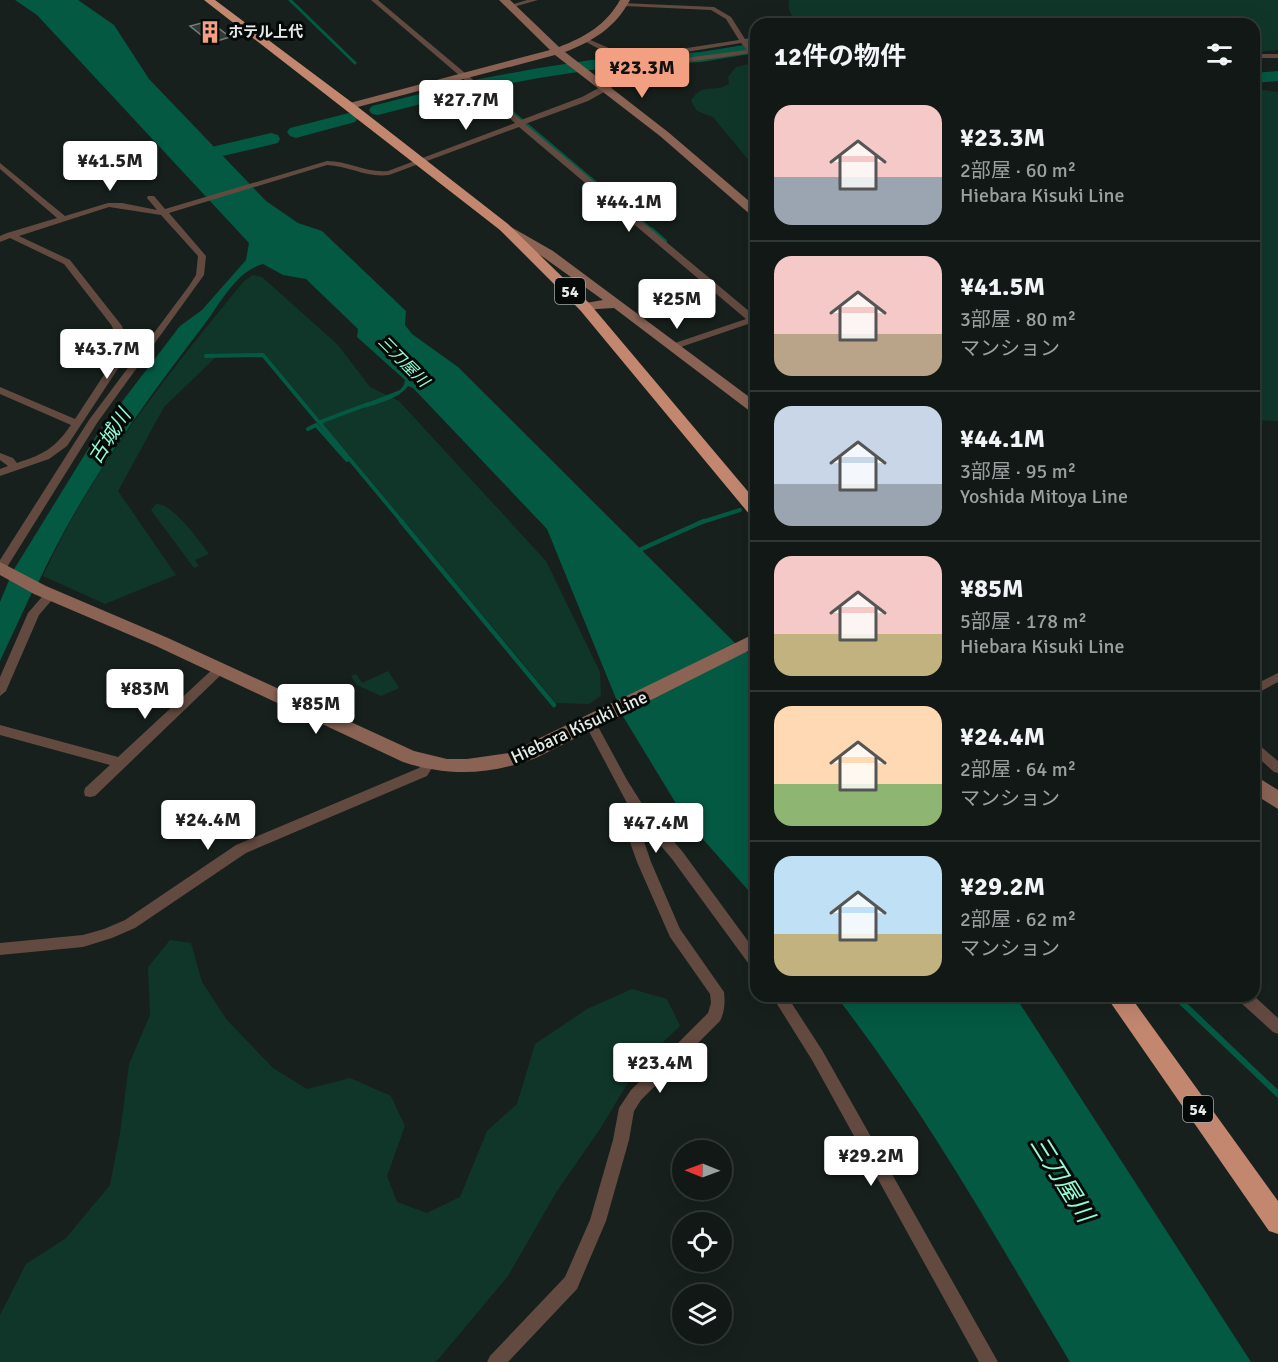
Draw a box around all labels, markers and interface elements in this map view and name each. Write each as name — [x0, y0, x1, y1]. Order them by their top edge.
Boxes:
building icon: ホテル上代 — [197, 19, 223, 45]
place label: ホテル上代 — [228, 23, 303, 41]
icon: filters — [1203, 38, 1236, 71]
text: 12件の物件 — [774, 41, 906, 73]
pin: ¥23.3M — [593, 48, 691, 99]
text: ¥23.3M — [609, 55, 675, 80]
pin: ¥27.7M — [417, 80, 515, 131]
text: ¥27.7M — [433, 87, 499, 112]
text: ¥23.3M — [960, 122, 1045, 154]
icon: home — [822, 129, 894, 201]
pin: ¥41.5M — [61, 141, 159, 192]
text: ¥41.5M — [77, 148, 143, 173]
text: 2部屋 · 60 m² — [960, 158, 1076, 183]
pin: ¥44.1M — [580, 182, 678, 233]
text: Hiebara Kisuki Line — [960, 183, 1125, 208]
text: ¥44.1M — [596, 189, 662, 214]
text: ¥41.5M — [960, 271, 1045, 303]
road number: 54 — [555, 278, 585, 304]
pin: ¥25M — [641, 279, 713, 330]
icon: home — [822, 280, 894, 352]
text: ¥25M — [652, 286, 702, 311]
text: 3部屋 · 80 m² — [960, 307, 1076, 332]
pin: ¥43.7M — [58, 329, 156, 380]
water label: 三刀屋川 — [374, 332, 434, 393]
text: ¥43.7M — [74, 336, 140, 361]
text: マンション — [960, 336, 1060, 361]
water label: 古城川 — [83, 403, 137, 468]
text: ¥44.1M — [960, 423, 1045, 455]
icon: home — [822, 430, 894, 502]
text: 3部屋 · 95 m² — [960, 459, 1076, 484]
text: Yoshida Mitoya Line — [960, 484, 1128, 509]
text: ¥85M — [960, 573, 1024, 605]
icon: home — [822, 580, 894, 652]
text: 5部屋 · 178 m² — [960, 609, 1087, 634]
text: Hiebara Kisuki Line — [960, 634, 1125, 659]
pin: ¥83M — [109, 669, 181, 720]
text: ¥83M — [120, 676, 170, 701]
pin: ¥85M — [280, 684, 352, 735]
street label: Hiebara Kisuki Line — [507, 686, 651, 768]
text: ¥85M — [291, 691, 341, 716]
text: ¥24.4M — [960, 721, 1045, 753]
icon: home — [822, 730, 894, 802]
text: 2部屋 · 64 m² — [960, 757, 1076, 782]
text: マンション — [960, 786, 1060, 811]
pin: ¥24.4M — [159, 800, 257, 851]
pin: ¥47.4M — [607, 803, 705, 854]
text: ¥24.4M — [175, 807, 241, 832]
text: ¥47.4M — [623, 810, 689, 835]
text: ¥29.2M — [960, 871, 1045, 903]
icon: home — [822, 880, 894, 952]
text: 2部屋 · 62 m² — [960, 907, 1076, 932]
text: マンション — [960, 936, 1060, 961]
pin: ¥23.4M — [611, 1043, 709, 1094]
text: ¥23.4M — [627, 1050, 693, 1075]
road number: 54 — [1183, 1096, 1213, 1122]
water label: 三刀屋川 — [1024, 1130, 1102, 1230]
pin: ¥29.2M — [822, 1136, 920, 1187]
north arrow — [672, 1140, 732, 1200]
map controls — [672, 1140, 732, 1344]
text: ¥29.2M — [838, 1143, 904, 1168]
button: locate — [672, 1212, 732, 1272]
button: layers — [672, 1284, 732, 1344]

